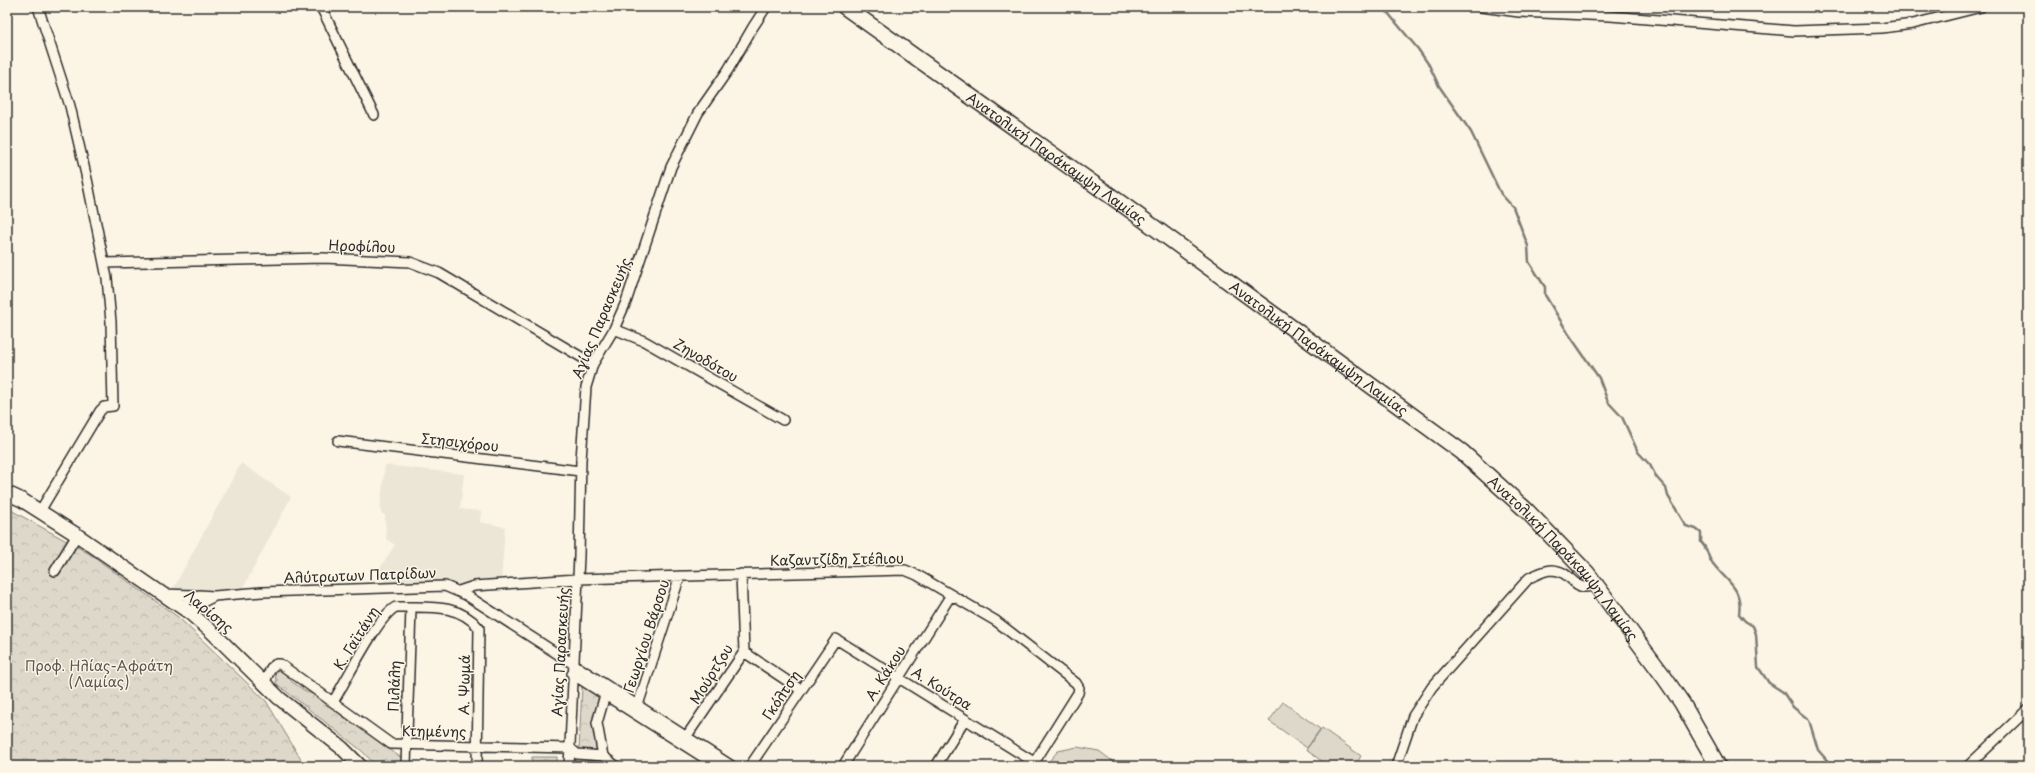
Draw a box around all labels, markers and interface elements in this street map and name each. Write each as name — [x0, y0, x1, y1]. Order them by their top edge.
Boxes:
street label: Ανατολική Παράκαμψη Λαμίας — [963, 86, 1151, 229]
street label: Ηροφίλου — [328, 234, 396, 258]
street label: Αγίας Παρασκευής — [566, 254, 636, 382]
street label: Ανατολική Παράκαμψη Λαμίας — [1226, 276, 1413, 420]
street label: Ζηνοδότου — [670, 333, 742, 387]
street label: Στησιχόρου — [420, 427, 500, 457]
street label: Ανατολική Παράκαμψη Λαμίας — [1484, 470, 1644, 645]
street label: Καζαντζίδη Στέλιου — [770, 547, 904, 571]
street label: Αλύτρωτων Πατρίδων — [283, 562, 437, 588]
street label: Γεωργίου Βάρσου — [618, 576, 674, 696]
street label: Λαρίσης — [180, 584, 238, 638]
street label: Αγίας Παρασκευής — [546, 587, 574, 717]
street label: Κ. Γαϊτάνη — [328, 602, 384, 674]
street label: Μούρτζου — [684, 640, 738, 708]
street label: Α. Κάκου — [860, 641, 910, 705]
park label: Προφ. Ηλίας-Αφράτη (Λαμίας) — [25, 655, 173, 692]
street label: Α. Ψωμά — [453, 655, 475, 715]
street label: Πιλάλη — [383, 660, 405, 712]
street label: Α. Κούτρα — [908, 661, 976, 715]
street label: Γκόλτση — [757, 666, 805, 724]
street label: Κτημένης — [402, 720, 466, 742]

